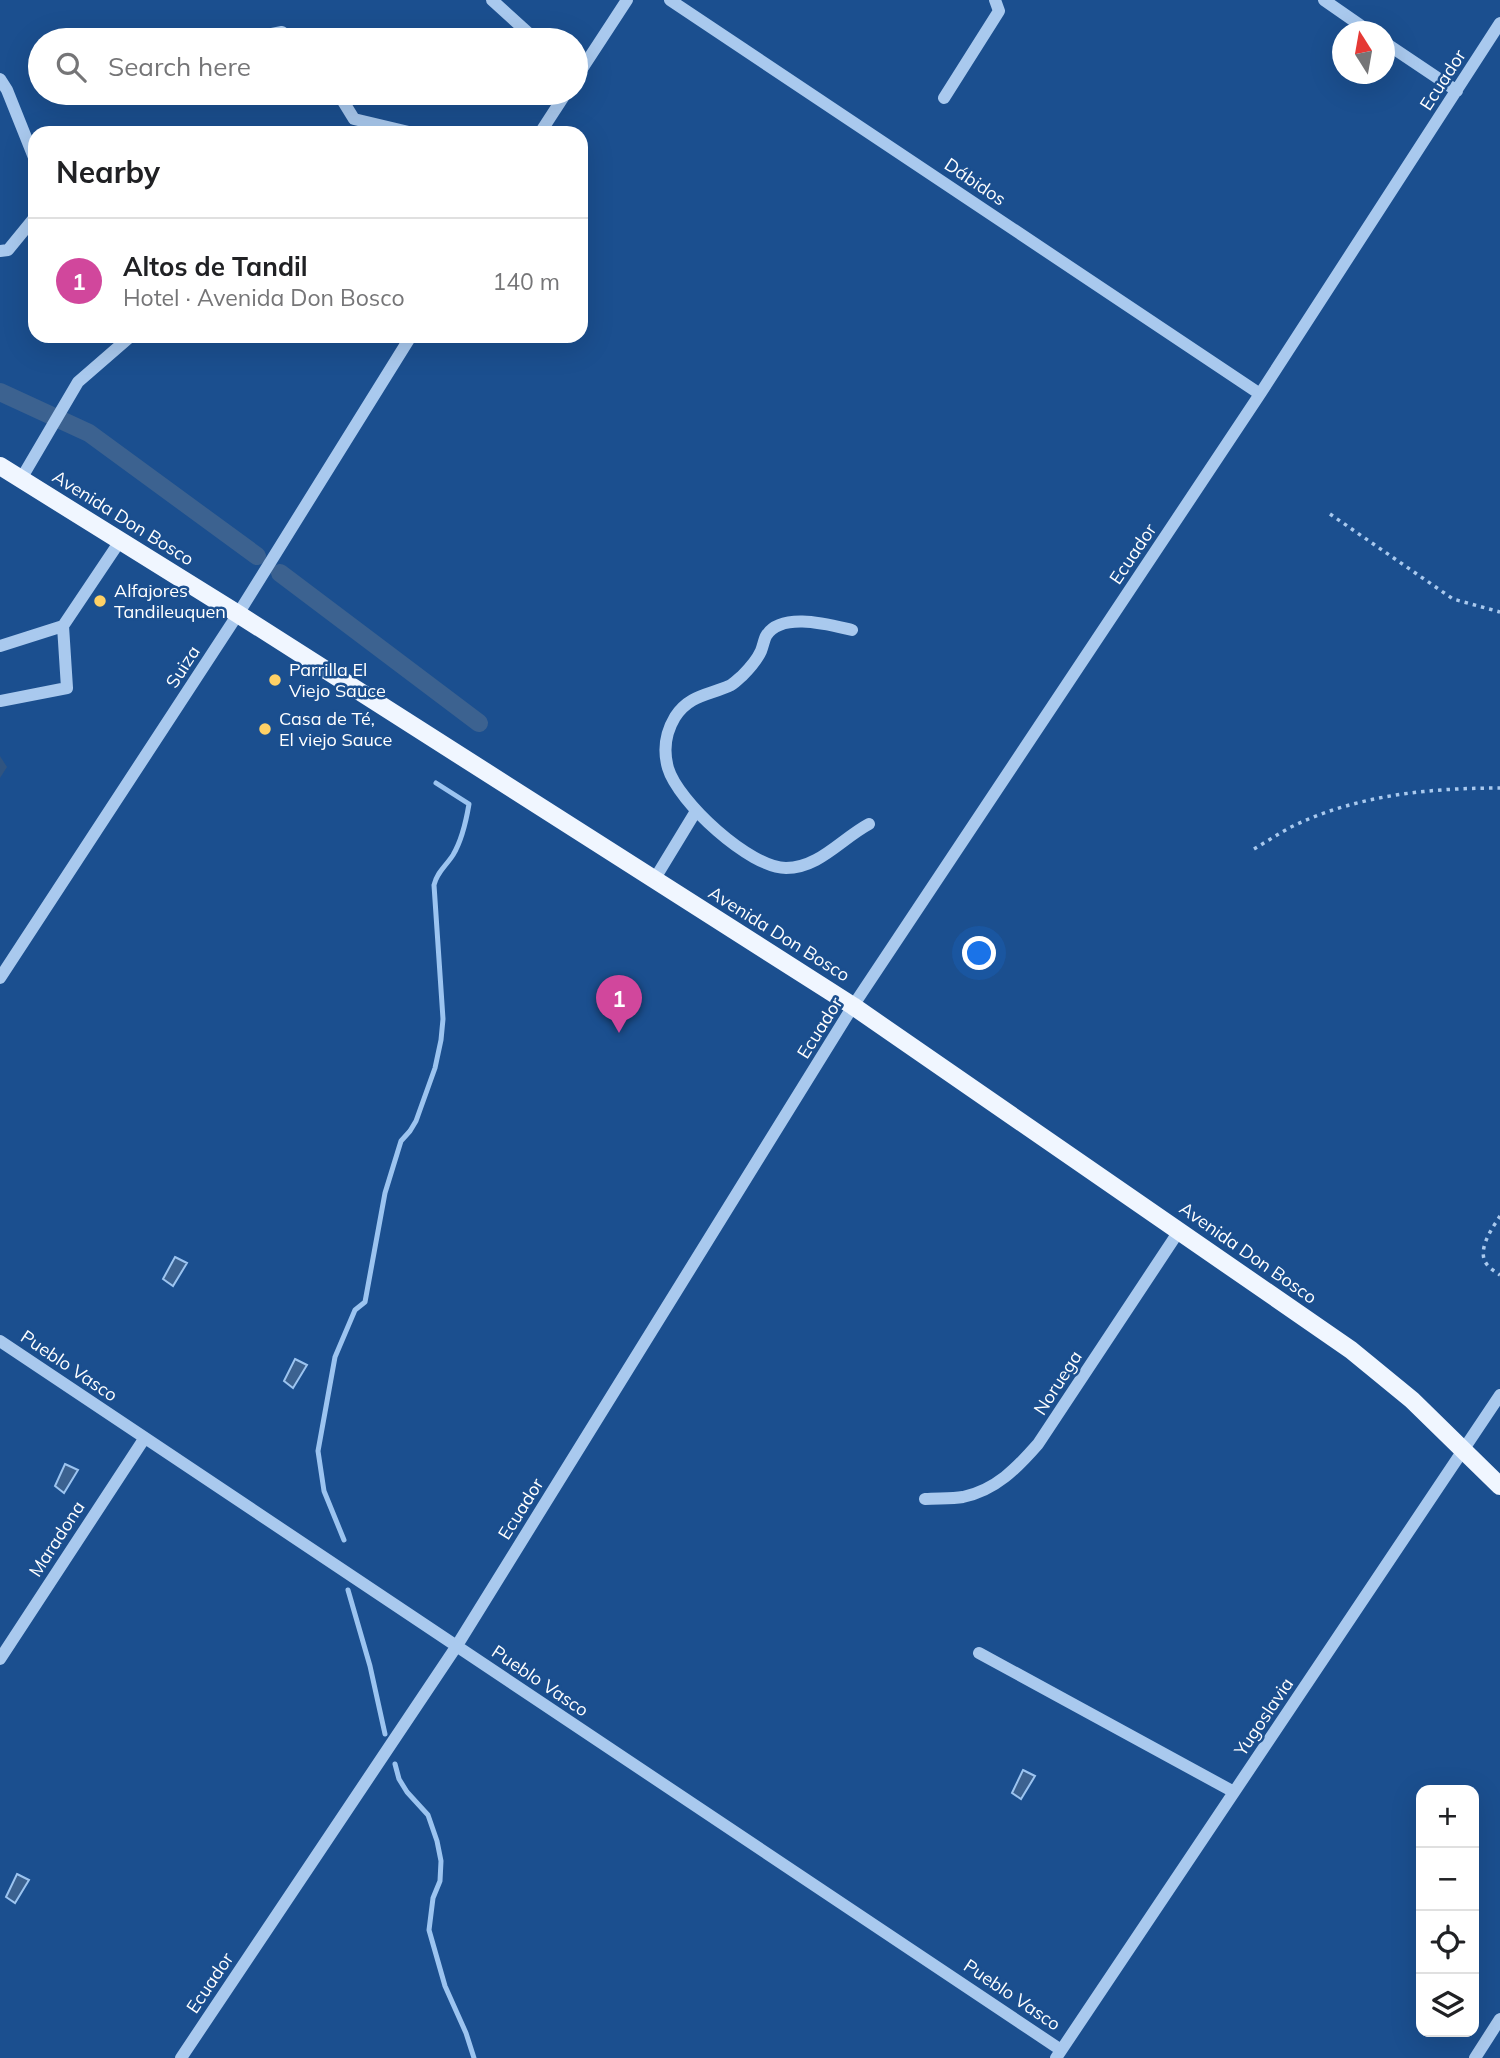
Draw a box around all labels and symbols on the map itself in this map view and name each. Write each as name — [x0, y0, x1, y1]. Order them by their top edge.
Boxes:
north arrow — [1332, 21, 1395, 84]
street label: Ecuador — [1414, 44, 1471, 115]
street label: Dábidos — [940, 153, 1011, 211]
street label: Avenida Don Bosco — [48, 465, 198, 570]
street label: Ecuador — [1104, 519, 1161, 588]
place label: Alfajores Tandileuquen — [114, 579, 226, 623]
marker: Alfajores Tandileuquen — [92, 593, 108, 609]
street label: Suiza — [160, 641, 205, 692]
place label: Parrilla El Viejo Sauce — [289, 658, 386, 702]
marker: Parrilla El Viejo Sauce — [267, 672, 283, 688]
place label: Casa de Té, El viejo Sauce — [279, 707, 392, 751]
marker: Casa de Té, El viejo Sauce — [257, 721, 273, 737]
street label: Avenida Don Bosco — [704, 881, 854, 986]
your location — [962, 936, 996, 970]
pin: 1 — [596, 975, 642, 1033]
street label: Ecuador — [792, 992, 848, 1063]
street label: Avenida Don Bosco — [1175, 1197, 1321, 1309]
street label: Pueblo Vasco — [16, 1325, 122, 1406]
street label: Noruega — [1028, 1346, 1087, 1419]
street label: Ecuador — [493, 1473, 549, 1544]
street label: Maradona — [24, 1496, 90, 1581]
street label: Pueblo Vasco — [487, 1640, 593, 1721]
street label: Yugoslavia — [1228, 1673, 1298, 1761]
street label: Ecuador — [181, 1948, 238, 2017]
street label: Pueblo Vasco — [959, 1954, 1065, 2035]

